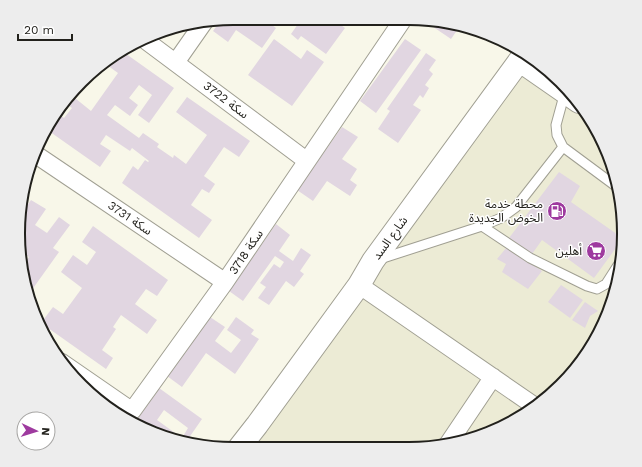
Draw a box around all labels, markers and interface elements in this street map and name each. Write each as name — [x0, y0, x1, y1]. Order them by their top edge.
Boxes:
scale bar — [18, 16, 72, 42]
text: 20 m — [24, 23, 54, 37]
street label: سكة 3722 — [201, 79, 251, 121]
place label: محطة خدمة الخوض الجديدة — [469, 197, 543, 225]
street label: سكة 3731 — [105, 198, 155, 238]
fuel station icon: محطة خدمة الخوض الجديدة — [546, 200, 568, 222]
street label: شارع السد — [370, 214, 412, 264]
street label: سكة 3718 — [226, 227, 266, 277]
supermarket icon: أهلين — [585, 240, 607, 262]
place label: أهلين — [555, 243, 582, 258]
north arrow — [16, 411, 56, 451]
text: N — [39, 427, 52, 436]

